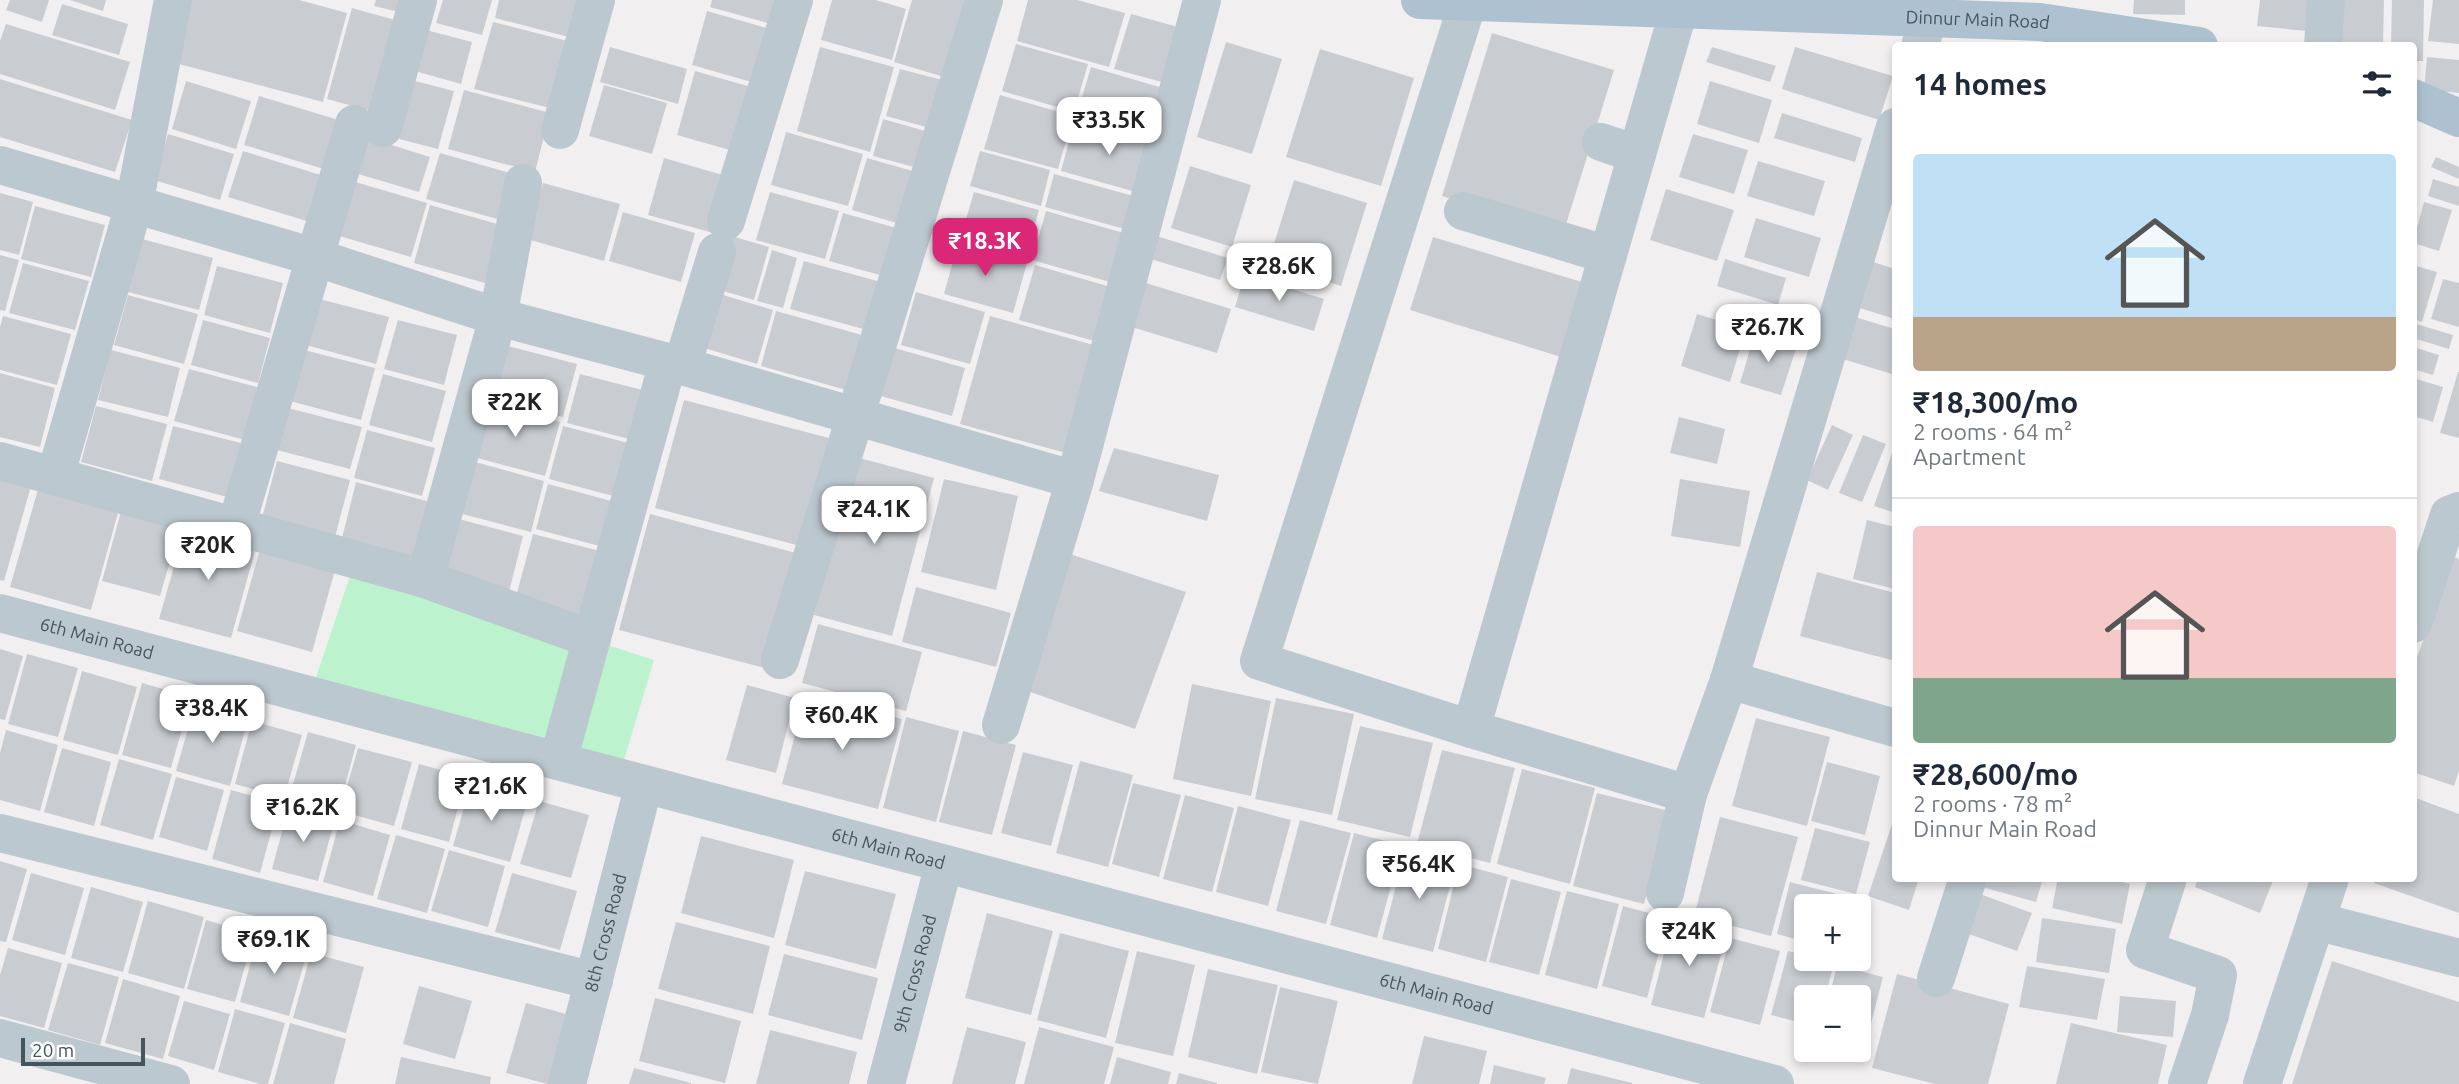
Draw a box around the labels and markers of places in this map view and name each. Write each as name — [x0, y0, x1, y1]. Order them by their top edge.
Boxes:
pin: ₹33.5K — [1052, 97, 1166, 157]
pin: ₹18.3K — [928, 218, 1042, 278]
pin: ₹28.6K — [1222, 244, 1336, 303]
pin: ₹26.7K — [1711, 304, 1825, 364]
pin: ₹22K — [474, 380, 556, 439]
pin: ₹24.1K — [817, 486, 931, 546]
pin: ₹20K — [167, 522, 249, 582]
pin: ₹38.4K — [155, 686, 269, 745]
pin: ₹60.4K — [785, 692, 899, 752]
pin: ₹21.6K — [434, 764, 548, 823]
pin: ₹16.2K — [246, 784, 360, 844]
pin: ₹56.4K — [1362, 842, 1476, 901]
pin: ₹24K — [1648, 908, 1730, 968]
pin: ₹69.1K — [217, 916, 331, 976]

